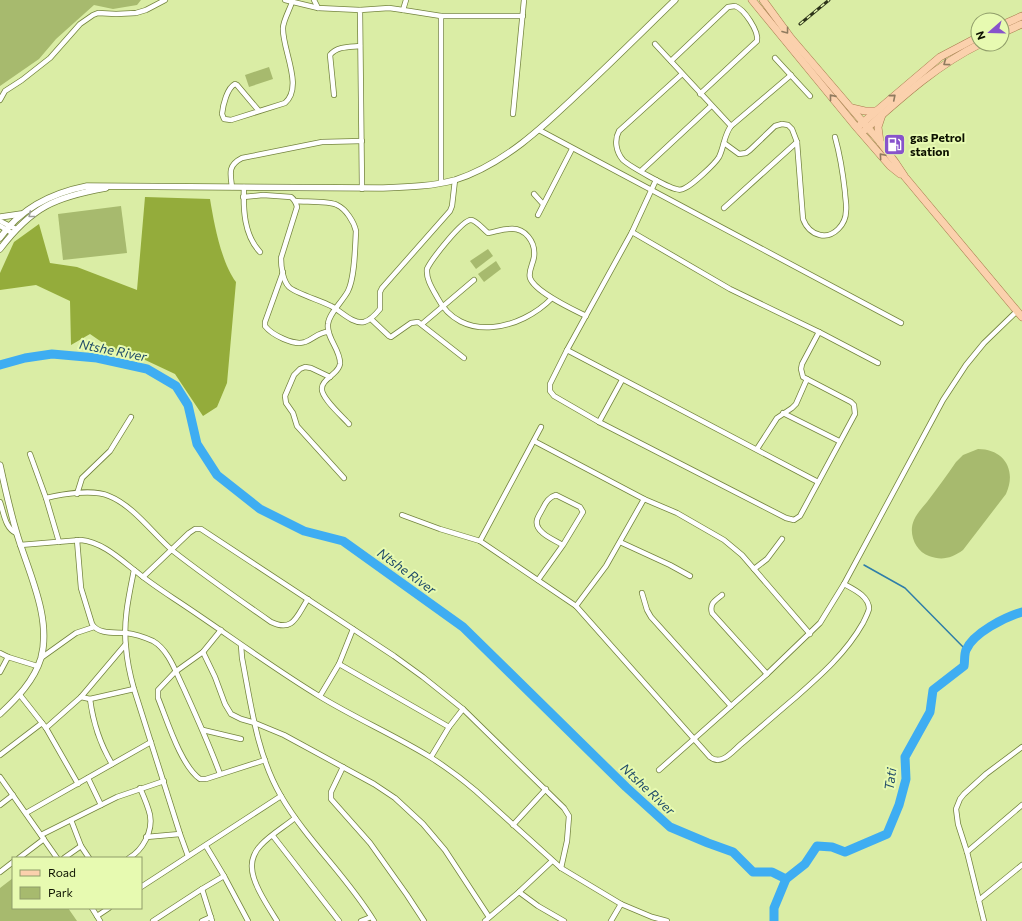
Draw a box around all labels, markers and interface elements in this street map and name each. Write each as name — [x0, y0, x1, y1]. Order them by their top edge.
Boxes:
north arrow — [970, 12, 1010, 52]
one-way arrow — [781, 27, 788, 34]
text: N — [973, 29, 988, 42]
one-way arrow — [943, 58, 950, 66]
one-way arrow — [888, 94, 895, 101]
one-way arrow — [830, 95, 837, 102]
place label: gas Petrol station — [910, 130, 965, 158]
fuel station icon: gas Petrol station — [881, 131, 907, 157]
one-way arrow — [879, 154, 886, 161]
one-way arrow — [29, 211, 36, 218]
water label: Ntshe River — [78, 336, 149, 365]
water label: Ntshe River — [375, 544, 440, 598]
water label: Ntshe River — [618, 760, 679, 819]
water label: Tati — [881, 766, 899, 791]
legend — [12, 857, 142, 909]
text: Road — [48, 865, 76, 879]
text: Park — [48, 885, 74, 899]

